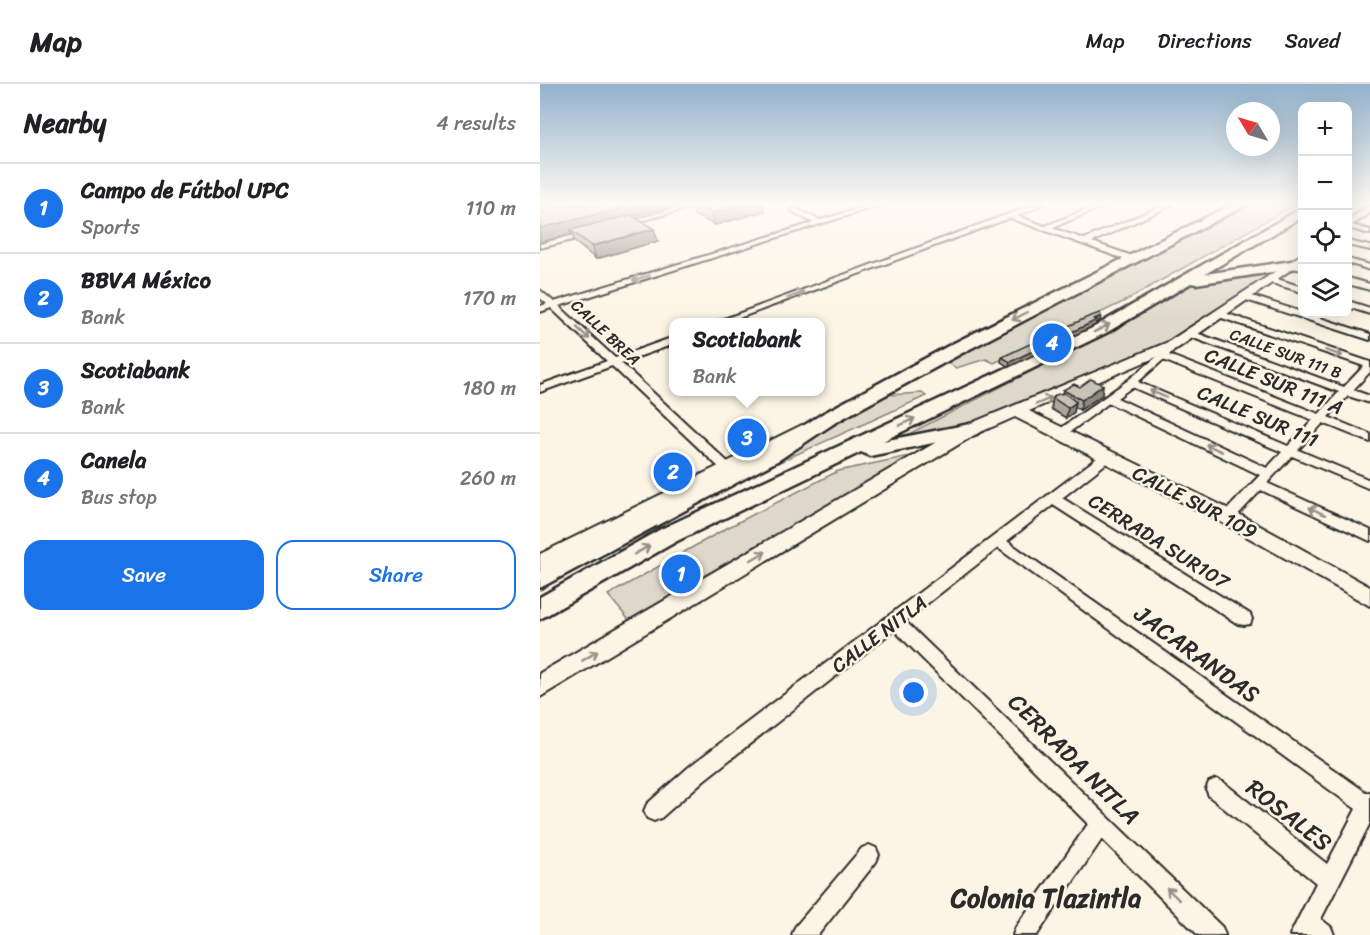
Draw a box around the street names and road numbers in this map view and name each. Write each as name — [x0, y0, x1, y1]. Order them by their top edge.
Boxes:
street label: CALLE BREA — [564, 292, 648, 373]
street label: CALLE SUR 111 B — [1226, 320, 1346, 387]
street label: CALLE SUR 111 A — [1201, 342, 1347, 420]
street label: CALLE SUR 111 — [1194, 380, 1322, 452]
street label: CALLE SUR 109 — [1126, 456, 1264, 549]
street label: CERRADA SUR107 — [1081, 484, 1238, 600]
street label: CALLE NITLA — [823, 586, 935, 682]
street label: JACARANDAS — [1124, 593, 1269, 714]
street label: CERRADA NITLA — [998, 683, 1150, 835]
street label: ROSALES — [1237, 768, 1341, 862]

